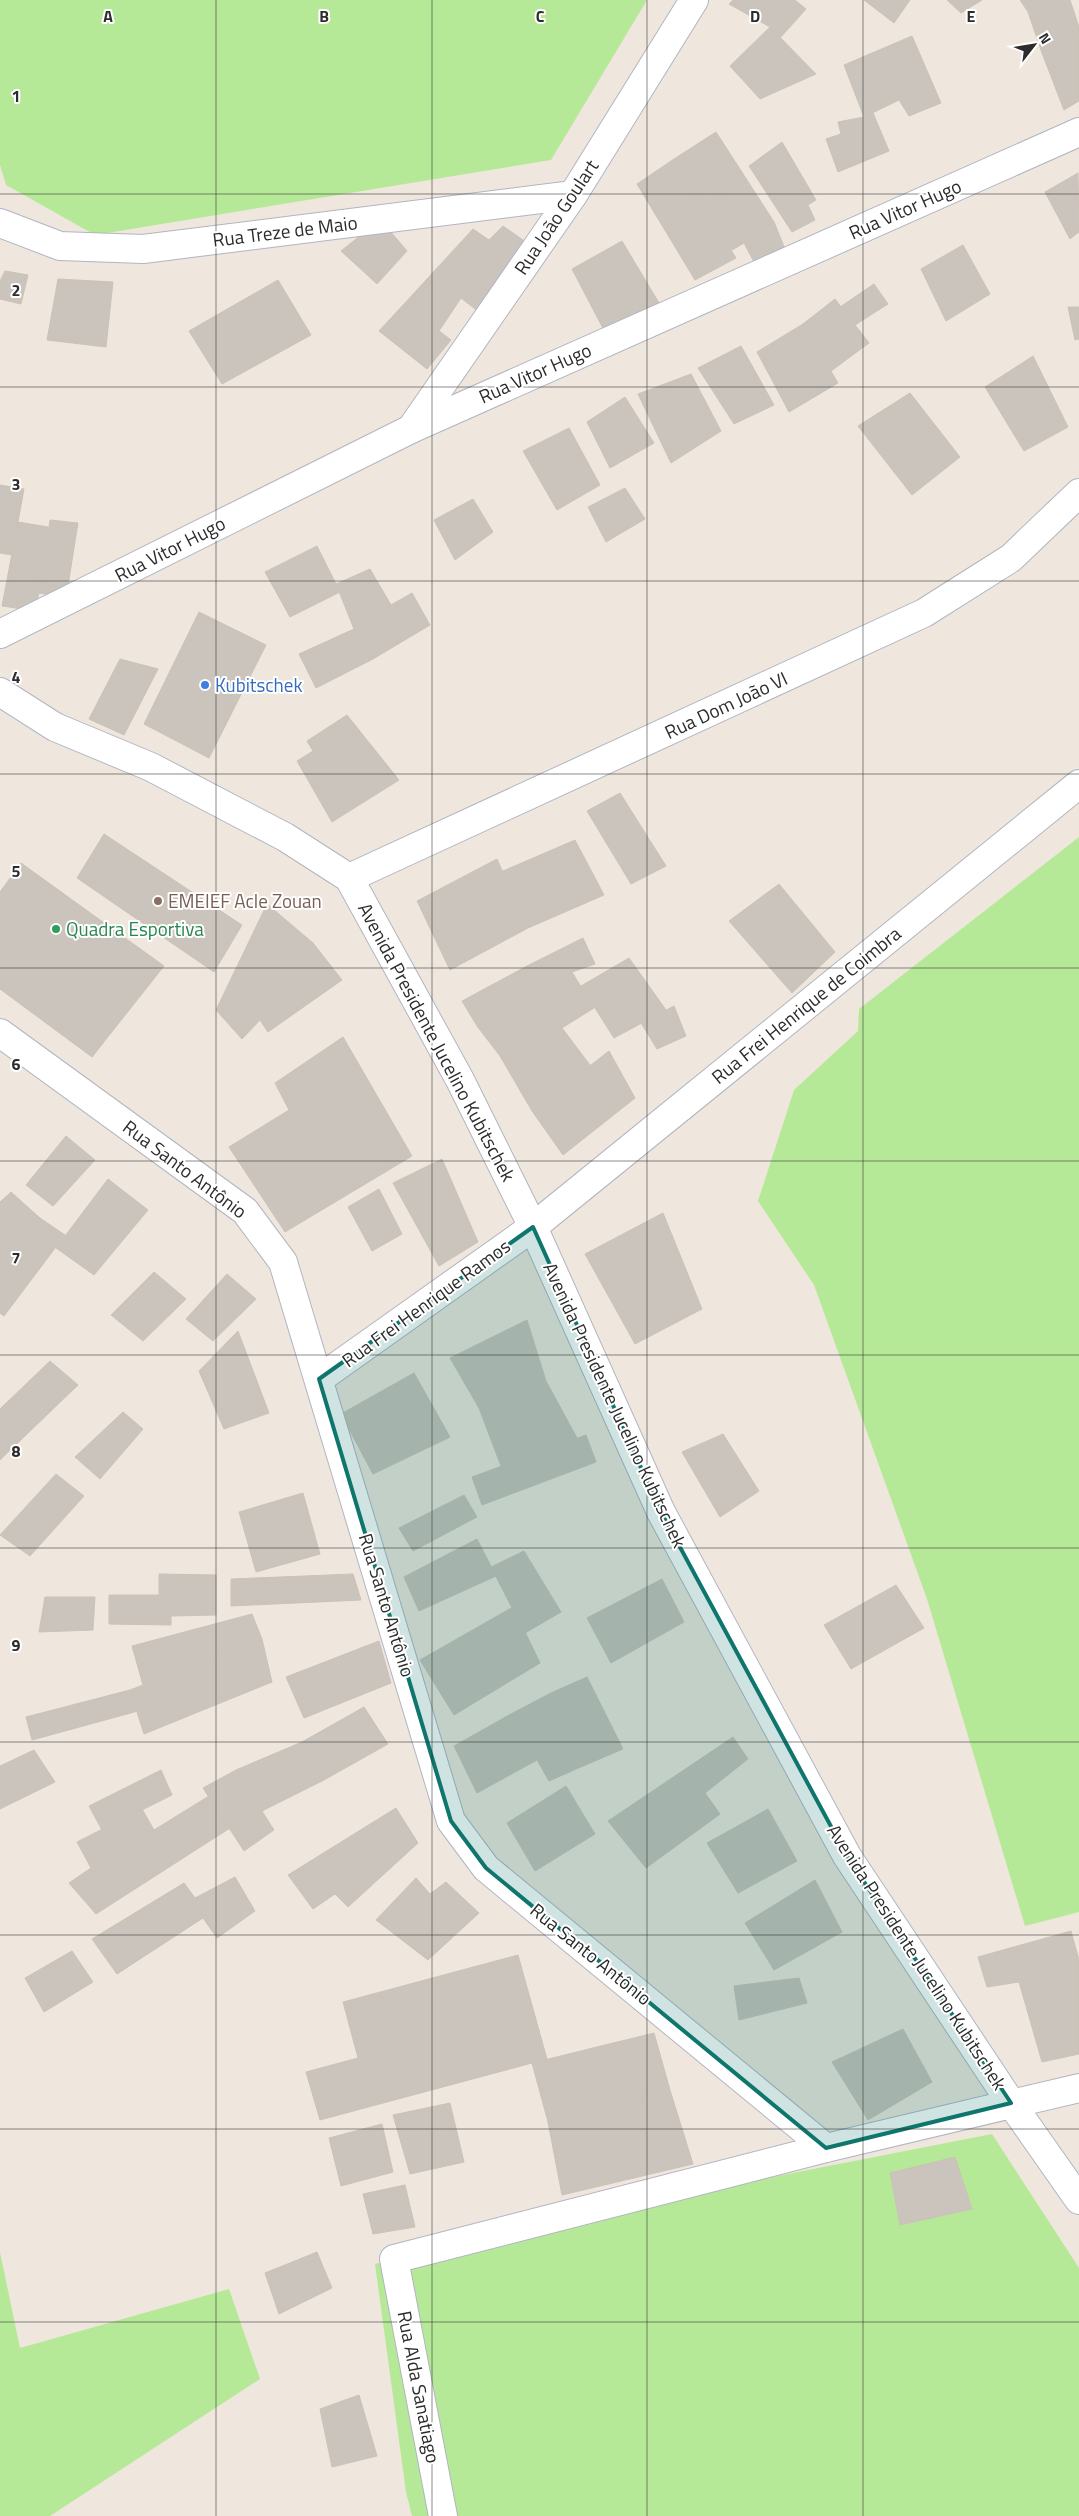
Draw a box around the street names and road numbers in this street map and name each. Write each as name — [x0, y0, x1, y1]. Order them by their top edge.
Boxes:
street label: Rua João Goulart — [506, 153, 605, 280]
street label: Rua Vitor Hugo — [844, 171, 966, 246]
street label: Rua Treze de Maio — [211, 207, 359, 254]
street label: Rua Vitor Hugo — [474, 335, 596, 410]
street label: Rua Vitor Hugo — [109, 508, 230, 589]
street label: Rua Dom João VI — [660, 663, 792, 746]
street label: Avenida Presidente Jucelino Kubitschek — [351, 897, 523, 1186]
street label: Rua Frei Henrique de Coimbra — [705, 919, 907, 1090]
street label: Rua Santo Antônio — [117, 1112, 253, 1225]
street label: Rua Frei Henrique Ramos — [335, 1231, 516, 1374]
street label: Avenida Presidente Jucelino Kubitschek — [536, 1257, 695, 1552]
street label: Rua Santo Antônio — [352, 1529, 423, 1680]
street label: Avenida Presidente Jucelino Kubitschek — [820, 1818, 1015, 2095]
street label: Rua Santo Antônio — [524, 1896, 658, 2012]
street label: Rua Alda Sanatiago — [391, 2308, 448, 2466]

